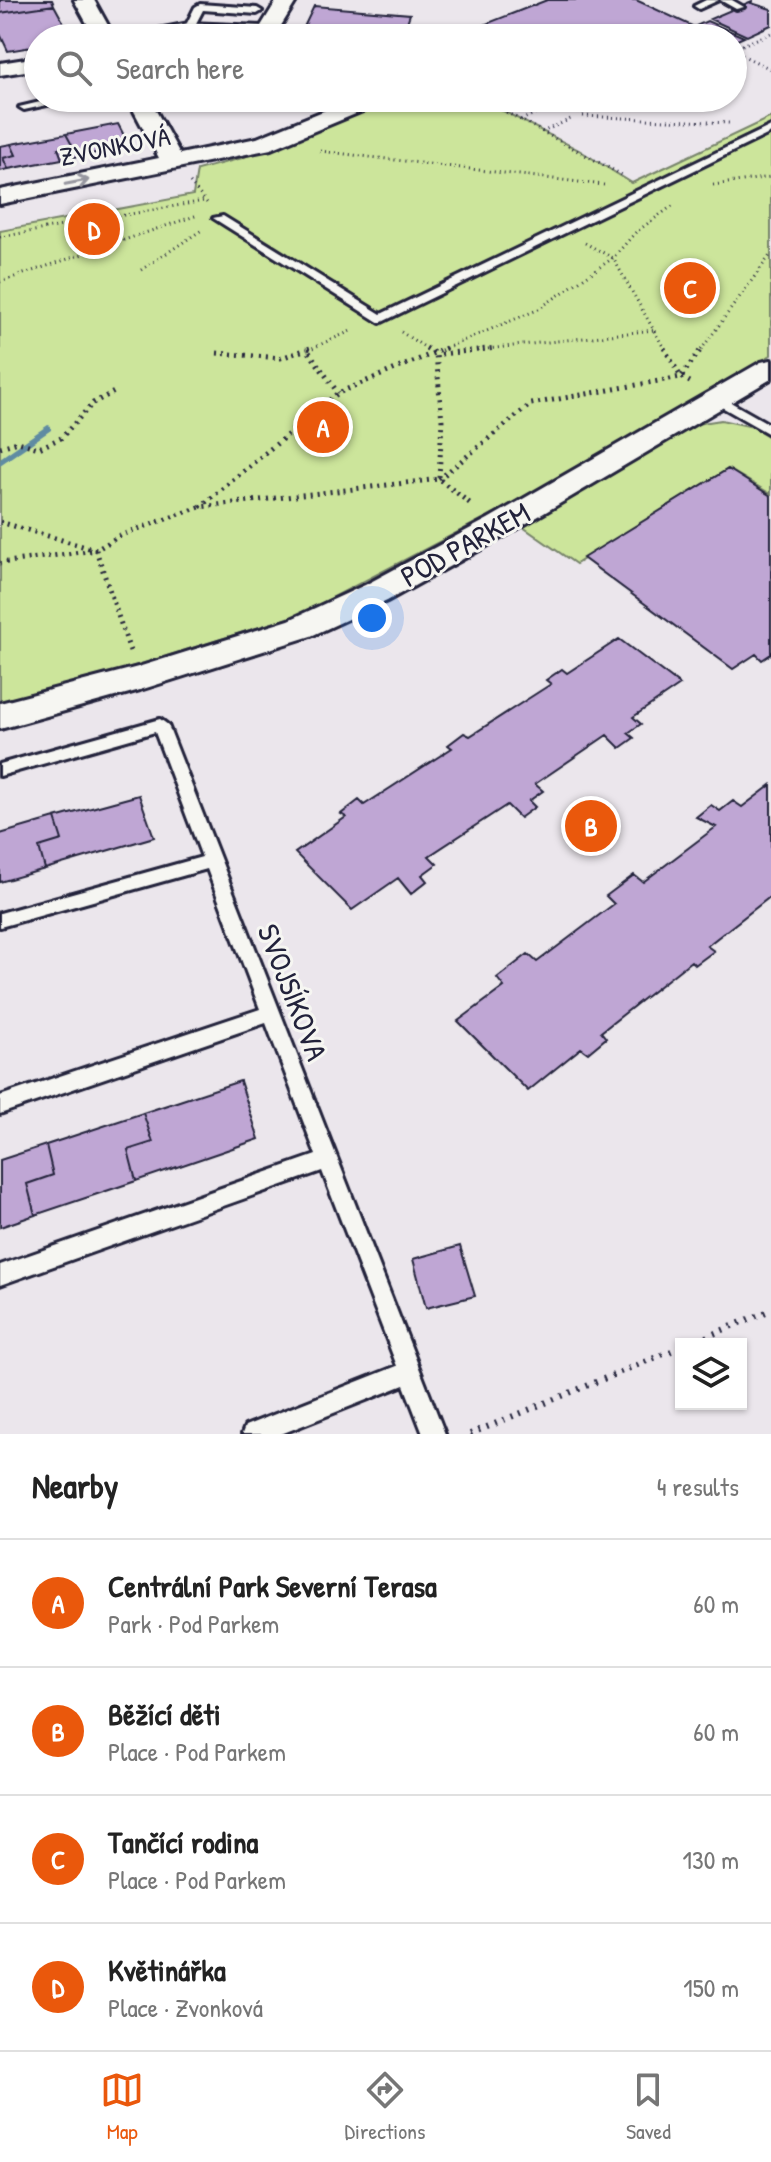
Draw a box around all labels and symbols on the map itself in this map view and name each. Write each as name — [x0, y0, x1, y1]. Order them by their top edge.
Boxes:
street label: ZVONKOVÁ — [57, 118, 173, 174]
one-way arrow — [63, 174, 89, 189]
pin: D — [68, 199, 120, 259]
pin: C — [664, 258, 716, 318]
pin: A — [297, 397, 349, 457]
street label: POD PARKEM — [393, 492, 537, 596]
your location — [352, 598, 392, 638]
pin: B — [565, 796, 617, 856]
street label: SVOJSÍKOVA — [249, 918, 337, 1066]

